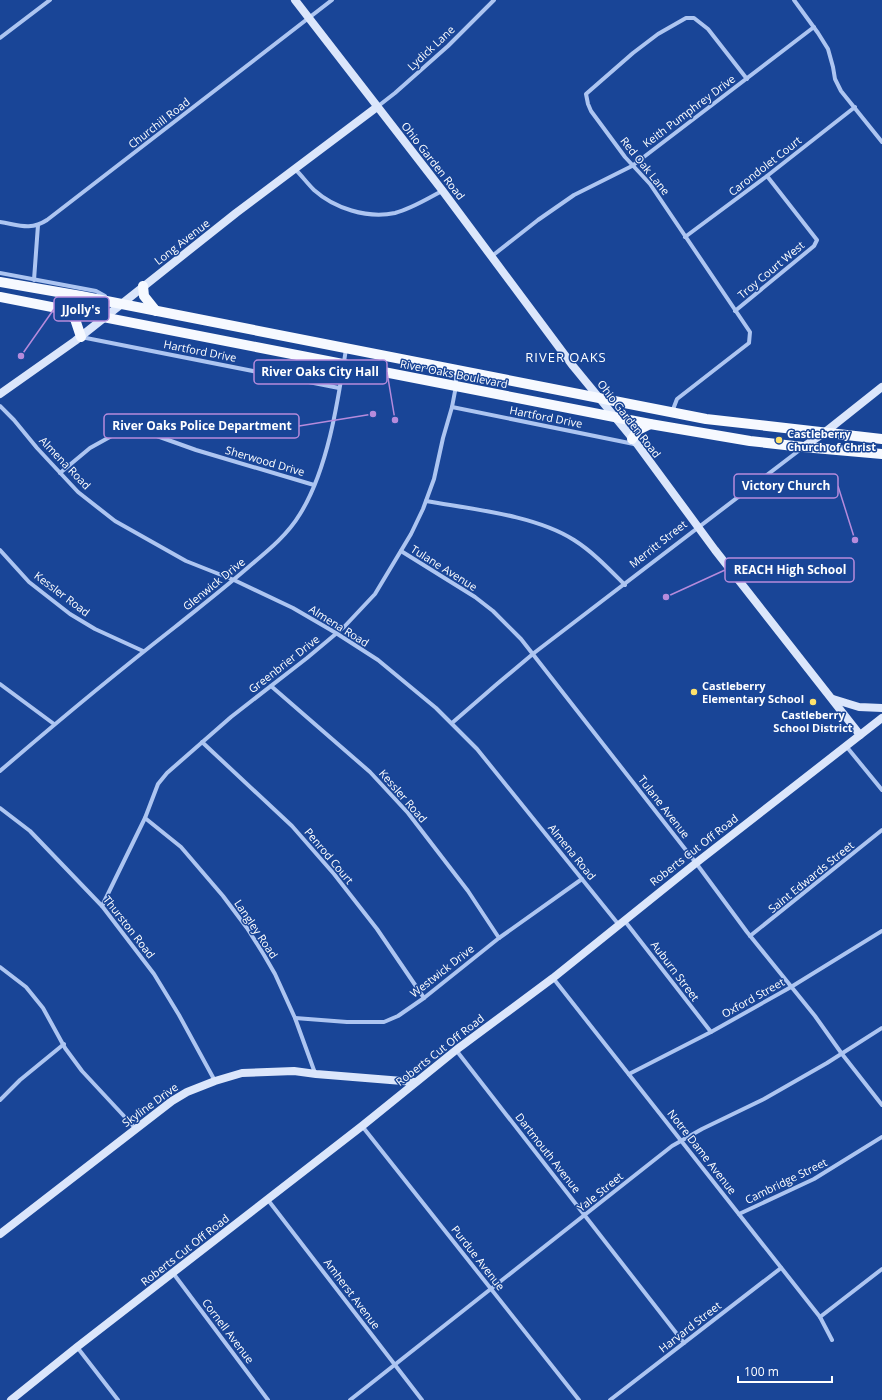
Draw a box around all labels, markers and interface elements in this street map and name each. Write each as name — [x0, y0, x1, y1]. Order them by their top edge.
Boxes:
street label: Lydick Lane — [404, 22, 458, 73]
street label: Keith Pumphrey Drive — [639, 71, 738, 150]
street label: Churchill Road — [125, 94, 193, 151]
street label: Ohio Garden Road — [398, 119, 469, 203]
street label: Carondolet Court — [725, 132, 804, 199]
street label: Red Oak Lane — [617, 134, 673, 198]
street label: Long Avenue — [151, 215, 212, 268]
street label: Troy Court West — [734, 237, 807, 302]
callout: JJolly's — [54, 297, 109, 321]
text: JJolly's — [61, 301, 100, 318]
street label: Hartford Drive — [162, 336, 238, 365]
district label: RIVER OAKS — [525, 348, 607, 366]
street label: River Oaks Boulevard — [399, 356, 509, 391]
callout: River Oaks City Hall — [254, 360, 387, 384]
text: River Oaks City Hall — [261, 363, 379, 380]
street label: Ohio Garden Road — [594, 377, 665, 461]
street label: Hartford Drive — [508, 402, 584, 431]
callout: River Oaks Police Department — [104, 414, 299, 438]
text: River Oaks Police Department — [112, 417, 292, 434]
place label: Castleberry Church of Christ — [787, 426, 876, 454]
street label: Almena Road — [36, 433, 94, 492]
marker: Castleberry Church of Christ — [774, 435, 784, 445]
street label: Sherwood Drive — [224, 442, 306, 479]
callout: Victory Church — [734, 474, 838, 498]
text: Victory Church — [742, 477, 830, 494]
street label: Merritt Street — [626, 516, 690, 571]
street label: Tulane Avenue — [408, 541, 480, 594]
street label: Glenwick Drive — [179, 554, 248, 613]
callout: REACH High School — [725, 558, 854, 582]
text: REACH High School — [734, 561, 846, 578]
street label: Kessler Road — [31, 568, 93, 619]
street label: Almena Road — [306, 601, 372, 650]
street label: Greenbrier Drive — [245, 631, 322, 696]
place label: Castleberry Elementary School — [702, 678, 804, 706]
marker: Castleberry Elementary School — [689, 687, 699, 697]
marker: Castleberry School District — [808, 697, 818, 707]
place label: Castleberry School District — [773, 707, 853, 735]
street label: Kessler Road — [376, 766, 431, 825]
street label: Tulane Avenue — [635, 772, 694, 841]
street label: Roberts Cut Off Road — [646, 810, 741, 889]
street label: Almena Road — [545, 821, 600, 883]
street label: Penrod Court — [301, 824, 357, 887]
street label: Saint Edwards Street — [765, 837, 857, 916]
street label: Thurston Road — [100, 892, 159, 961]
street label: Langley Road — [231, 896, 282, 961]
street label: Auburn Street — [648, 937, 703, 1004]
street label: Westwick Drive — [406, 941, 477, 1000]
street label: Oxford Street — [719, 974, 787, 1021]
street label: Roberts Cut Off Road — [392, 1010, 487, 1089]
street label: Skyline Drive — [119, 1079, 181, 1130]
street label: Notre Dame Avenue — [664, 1106, 740, 1197]
street label: Dartmouth Avenue — [512, 1110, 584, 1196]
street label: Cambridge Street — [742, 1154, 829, 1207]
street label: Yale Street — [574, 1168, 626, 1215]
street label: Roberts Cut Off Road — [137, 1210, 232, 1289]
street label: Purdue Avenue — [448, 1222, 509, 1293]
street label: Amherst Avenue — [321, 1255, 384, 1332]
street label: Cornell Avenue — [199, 1295, 258, 1366]
street label: Harvard Street — [655, 1298, 724, 1356]
scale bar — [738, 1358, 832, 1384]
text: 100 m — [744, 1363, 779, 1380]

